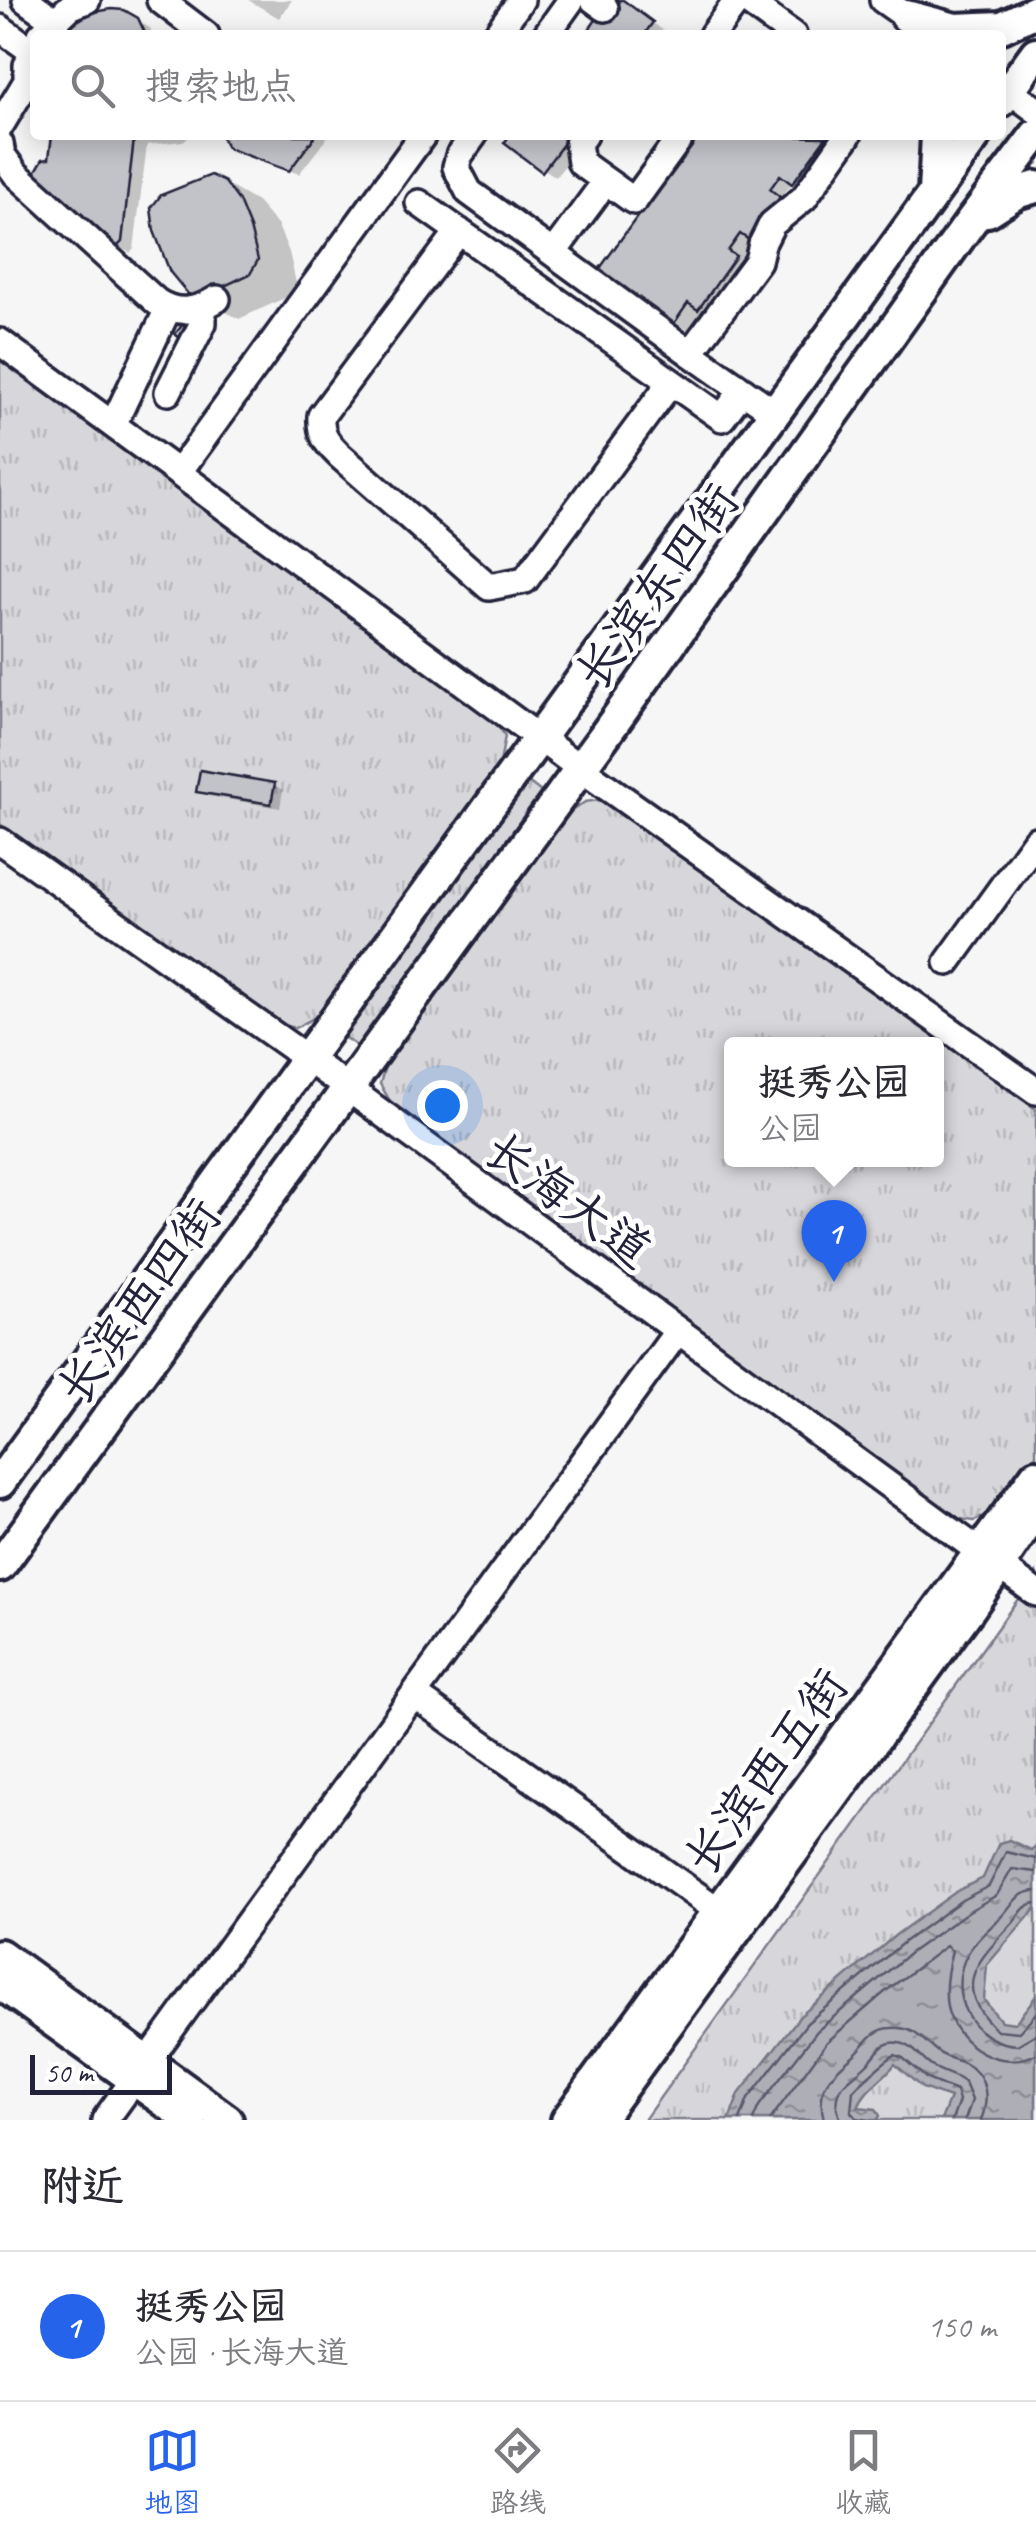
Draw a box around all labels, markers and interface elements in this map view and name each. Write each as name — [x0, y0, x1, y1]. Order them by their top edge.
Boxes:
search box — [30, 30, 1006, 140]
icon: search — [65, 58, 120, 113]
text: 搜索地点 — [145, 63, 297, 110]
street label: 长滨东四街 — [562, 472, 752, 701]
popup — [724, 1037, 944, 1167]
text: 挺秀公园 — [758, 1059, 910, 1106]
your location — [417, 1080, 468, 1131]
text: 公园 — [758, 1108, 822, 1149]
street label: 长海大道 — [473, 1119, 664, 1281]
street label: 长滨西四街 — [44, 1187, 234, 1416]
pin: 1 — [802, 1200, 866, 1282]
street label: 长滨西五街 — [671, 1657, 861, 1886]
scale bar — [30, 2050, 172, 2094]
text: 50 m — [45, 2055, 93, 2090]
text: 附近 — [40, 2160, 124, 2213]
text: 挺秀公园 — [135, 2283, 287, 2330]
text: 1 — [65, 2306, 80, 2347]
text: 150 m — [927, 2306, 996, 2347]
text: 公园 · 长海大道 — [135, 2332, 348, 2373]
tab: 地图 — [145, 2423, 201, 2520]
tab: 路线 — [490, 2423, 546, 2520]
tab: 收藏 — [835, 2423, 891, 2520]

